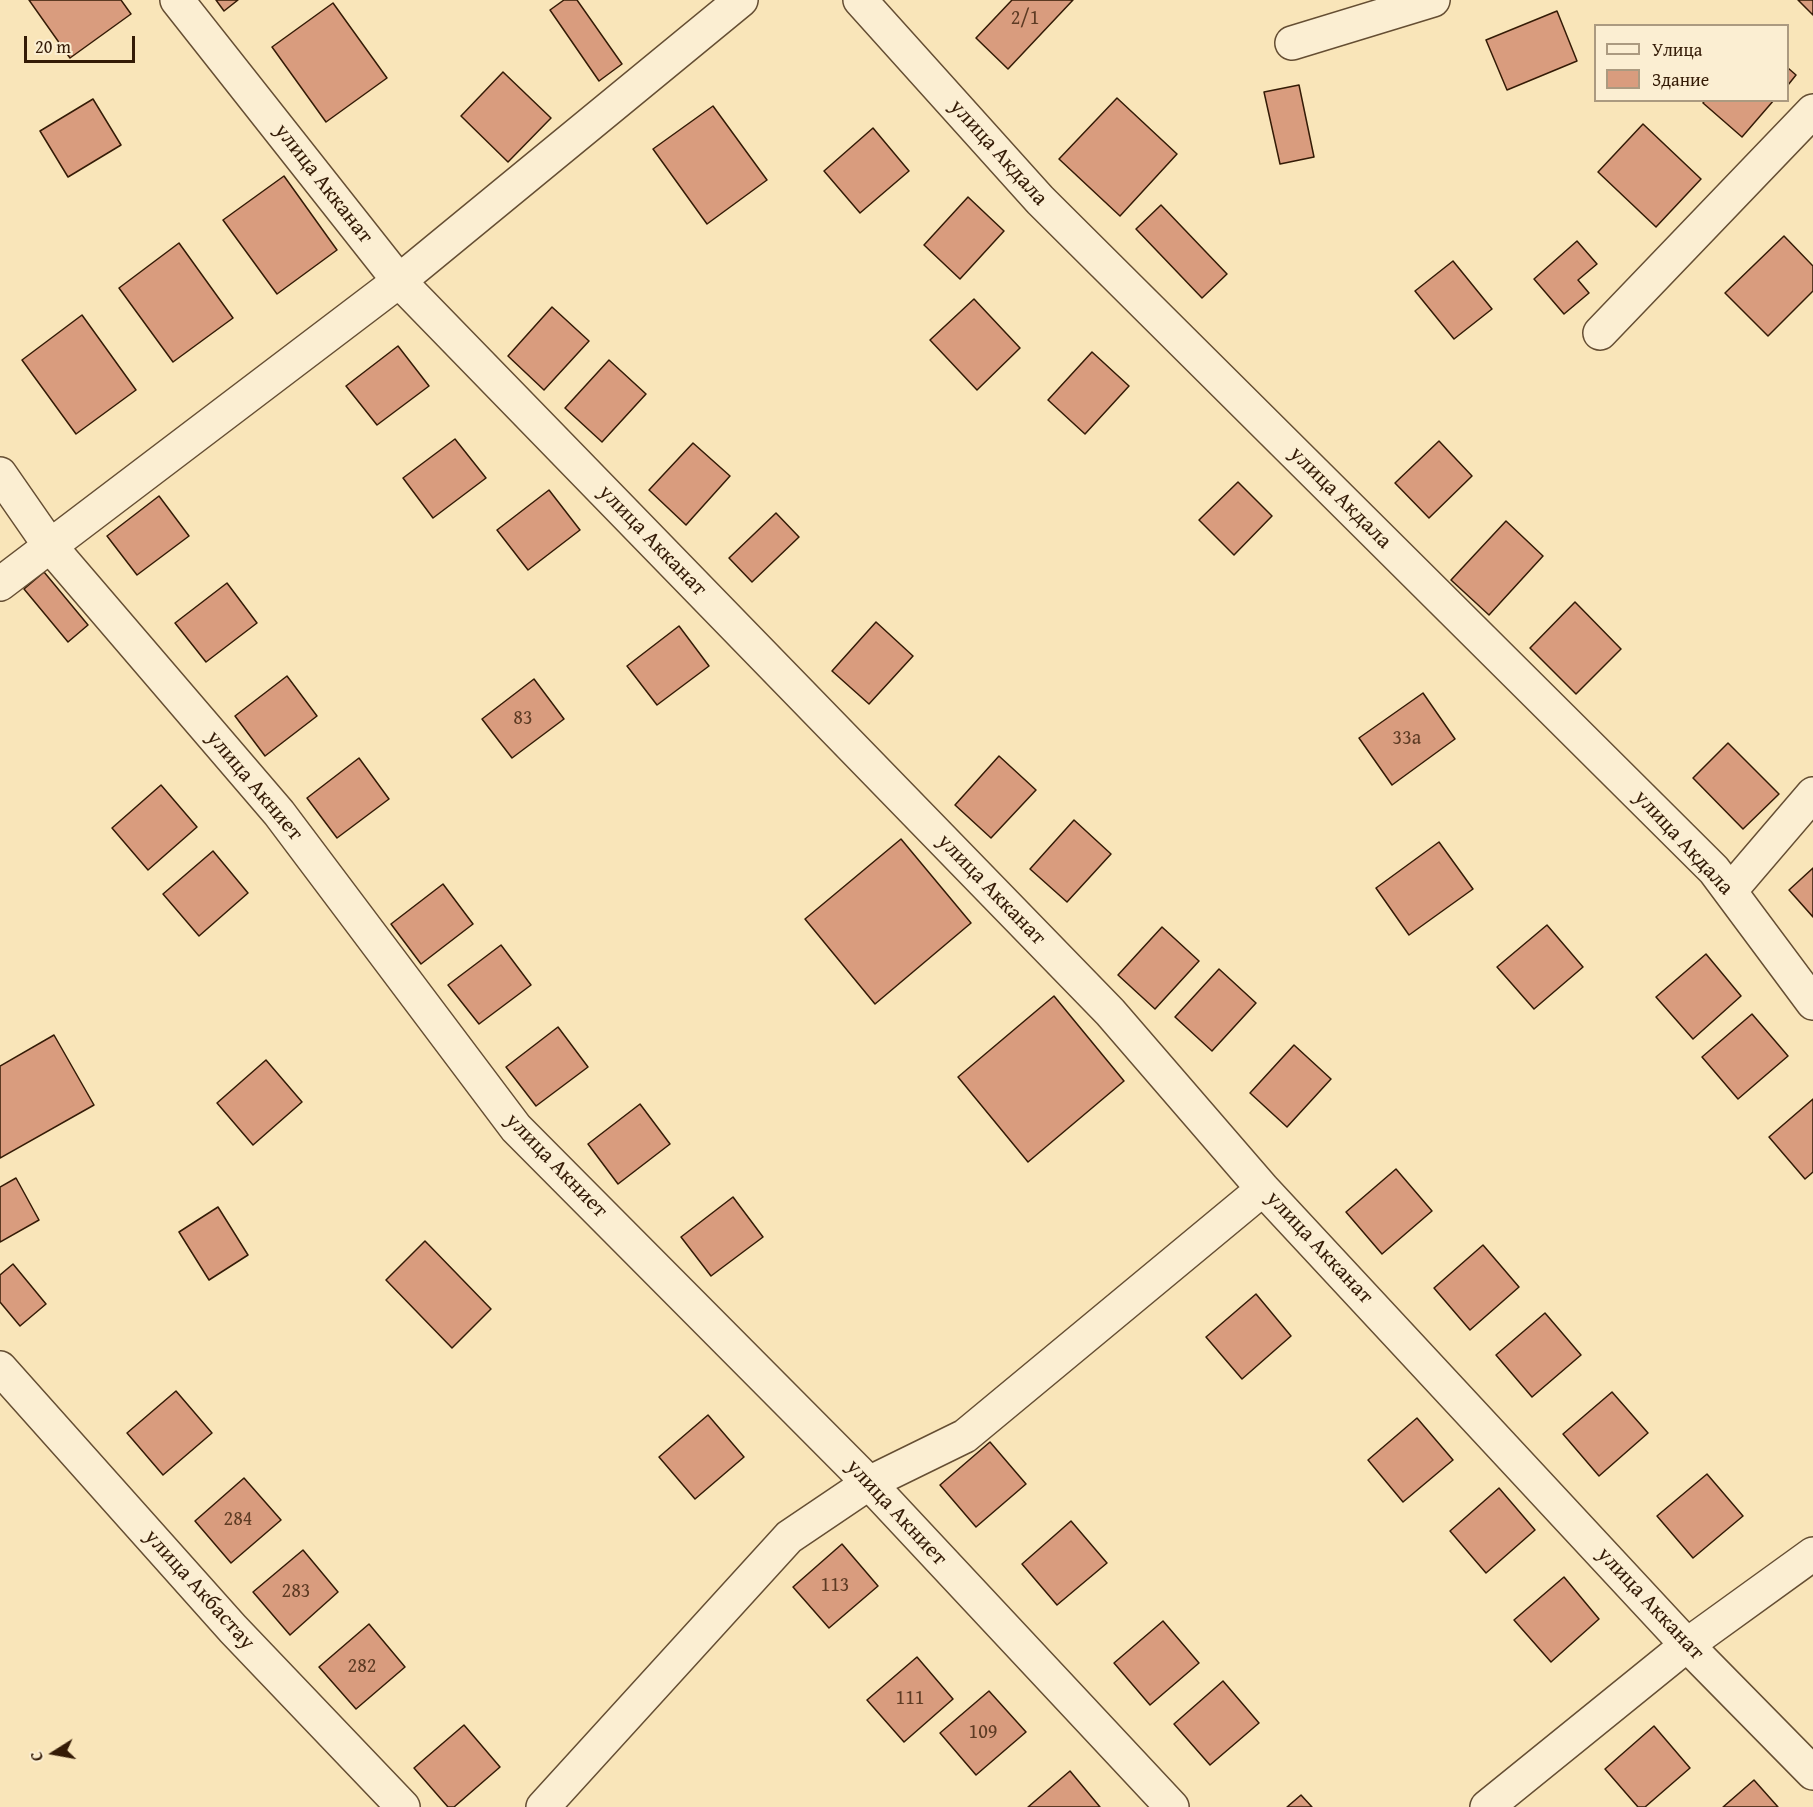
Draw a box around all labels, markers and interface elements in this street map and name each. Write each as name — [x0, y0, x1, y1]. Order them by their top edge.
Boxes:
house number: 2/1 — [1011, 7, 1039, 31]
scale bar — [27, 24, 138, 62]
legend — [1594, 24, 1789, 102]
text: 20 m — [35, 33, 71, 60]
text: Улица — [1652, 36, 1702, 63]
text: Здание — [1652, 66, 1709, 93]
street label: улица Акдала — [943, 94, 1053, 212]
street label: улица Акканат — [268, 119, 378, 249]
street label: улица Акдала — [1283, 441, 1397, 555]
street label: улица Акканат — [592, 480, 712, 602]
house number: 83 — [513, 707, 533, 731]
street label: улица Акниет — [200, 725, 308, 847]
house number: 33а — [1393, 727, 1421, 751]
street label: улица Акдала — [1628, 785, 1738, 901]
street label: улица Акканат — [931, 829, 1051, 951]
street label: улица Акниет — [499, 1108, 613, 1224]
street label: улица Акканат — [1260, 1186, 1378, 1310]
street label: улица Акниет — [840, 1454, 952, 1572]
house number: 284 — [224, 1508, 252, 1532]
street label: улица Акбастау — [138, 1524, 260, 1656]
street label: улица Акканат — [1591, 1542, 1709, 1666]
house number: 113 — [821, 1574, 849, 1598]
house number: 283 — [282, 1580, 310, 1604]
house number: 282 — [348, 1655, 376, 1679]
house number: 111 — [896, 1687, 924, 1711]
house number: 109 — [969, 1721, 997, 1745]
north arrow — [24, 1723, 84, 1783]
text: С — [24, 1750, 49, 1763]

